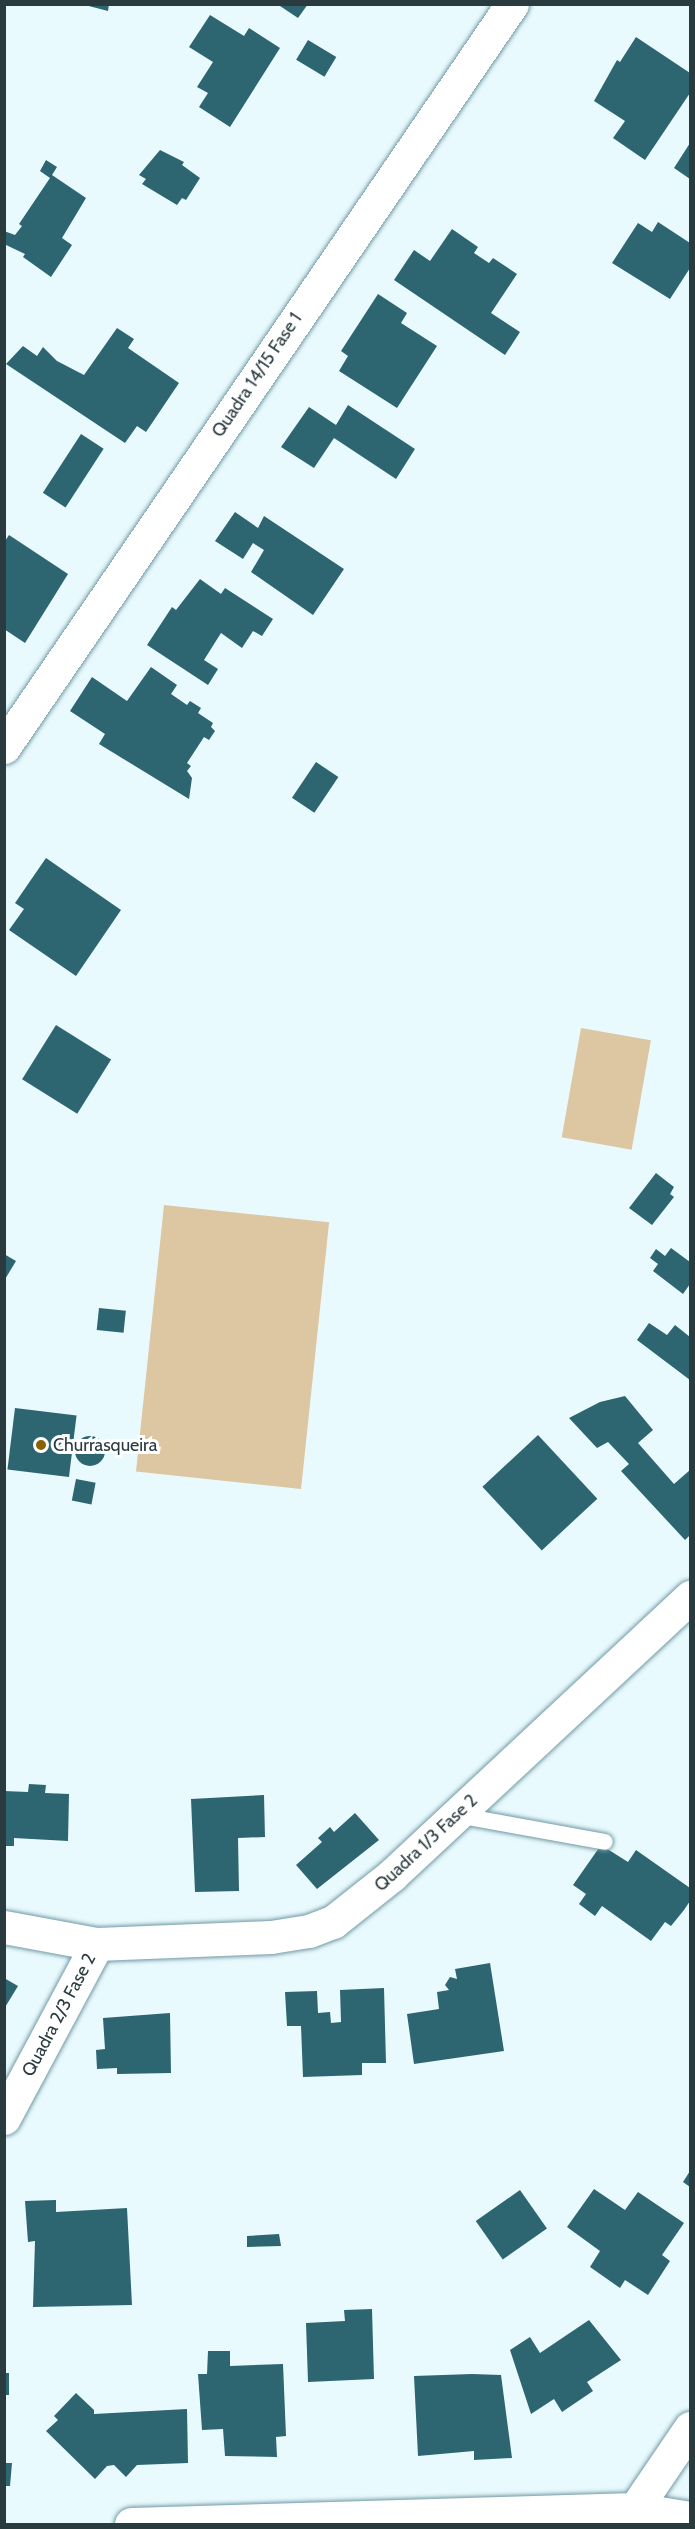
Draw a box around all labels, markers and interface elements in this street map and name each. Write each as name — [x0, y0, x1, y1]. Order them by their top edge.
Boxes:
street label: Quadra 14/15 Fase 1 — [207, 309, 307, 441]
place label: Churrasqueira — [53, 1434, 157, 1456]
marker: Churrasqueira — [34, 1438, 48, 1452]
street label: Quadra 1/3 Fase 2 — [370, 1790, 482, 1896]
street label: Quadra 2/3 Fase 2 — [17, 1950, 101, 2080]

